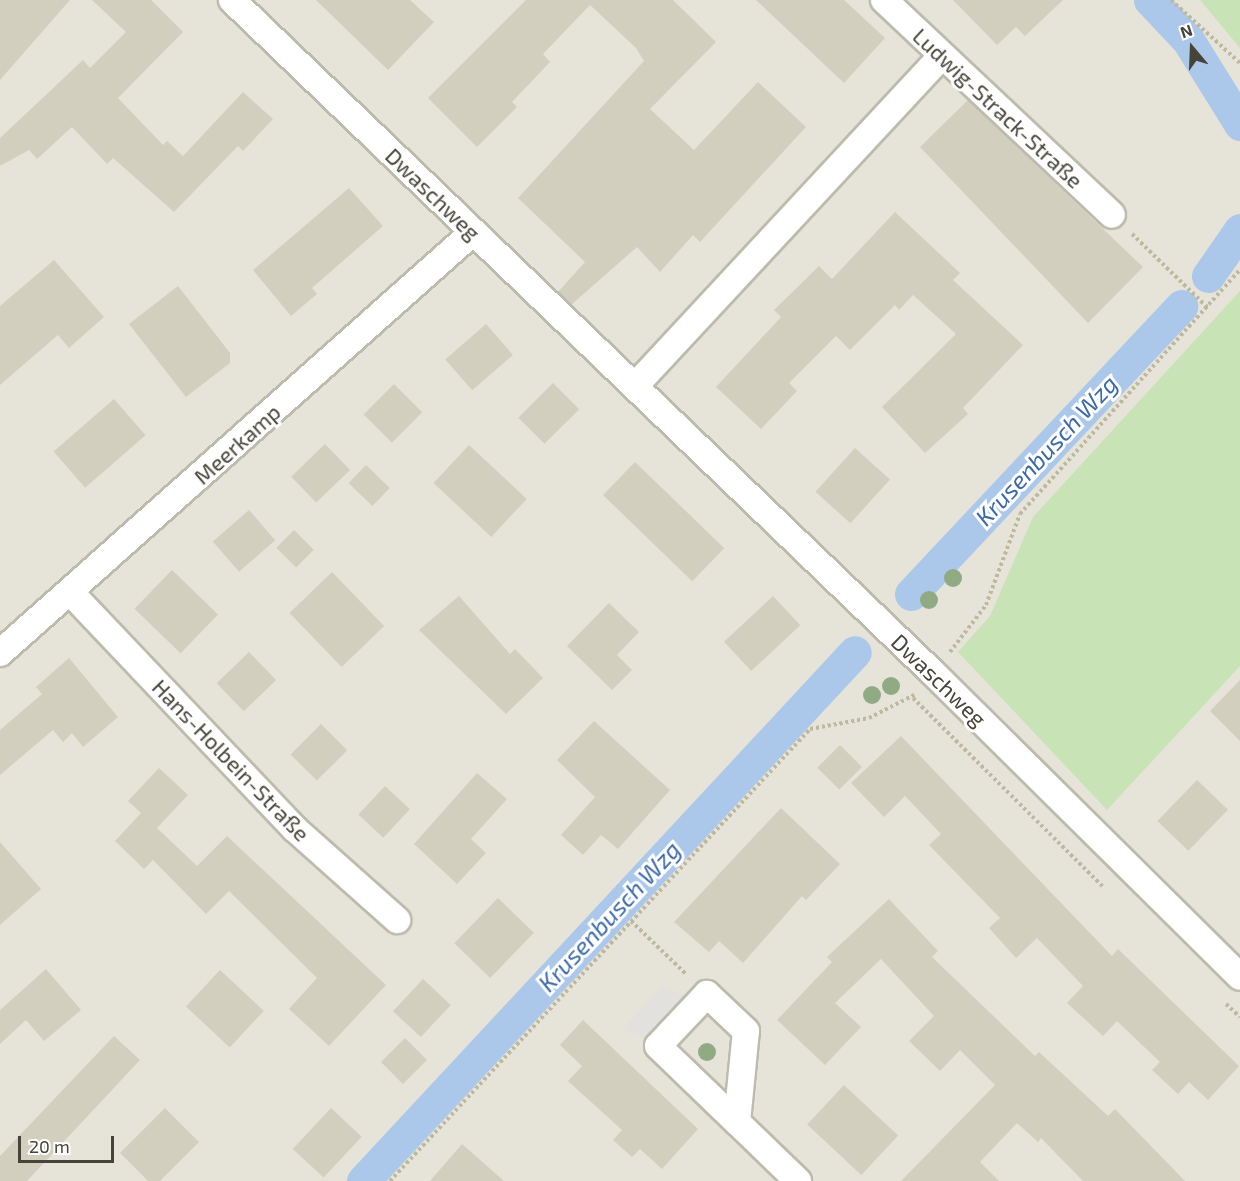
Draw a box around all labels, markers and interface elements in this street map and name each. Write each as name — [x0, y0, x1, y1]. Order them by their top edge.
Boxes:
north arrow — [1162, 18, 1222, 78]
text: N — [1177, 20, 1195, 41]
street label: Ludwig-Strack-Straße — [908, 22, 1088, 194]
street label: Dwaschweg — [380, 142, 486, 246]
water label: Krusenbusch Wzg — [969, 369, 1123, 531]
street label: Meerkamp — [188, 398, 286, 490]
street label: Dwaschweg — [886, 628, 992, 732]
street label: Hans-Holbein-Straße — [147, 674, 315, 846]
water label: Krusenbusch Wzg — [532, 835, 686, 997]
scale bar — [21, 1124, 117, 1162]
text: 20 m — [29, 1135, 70, 1157]

